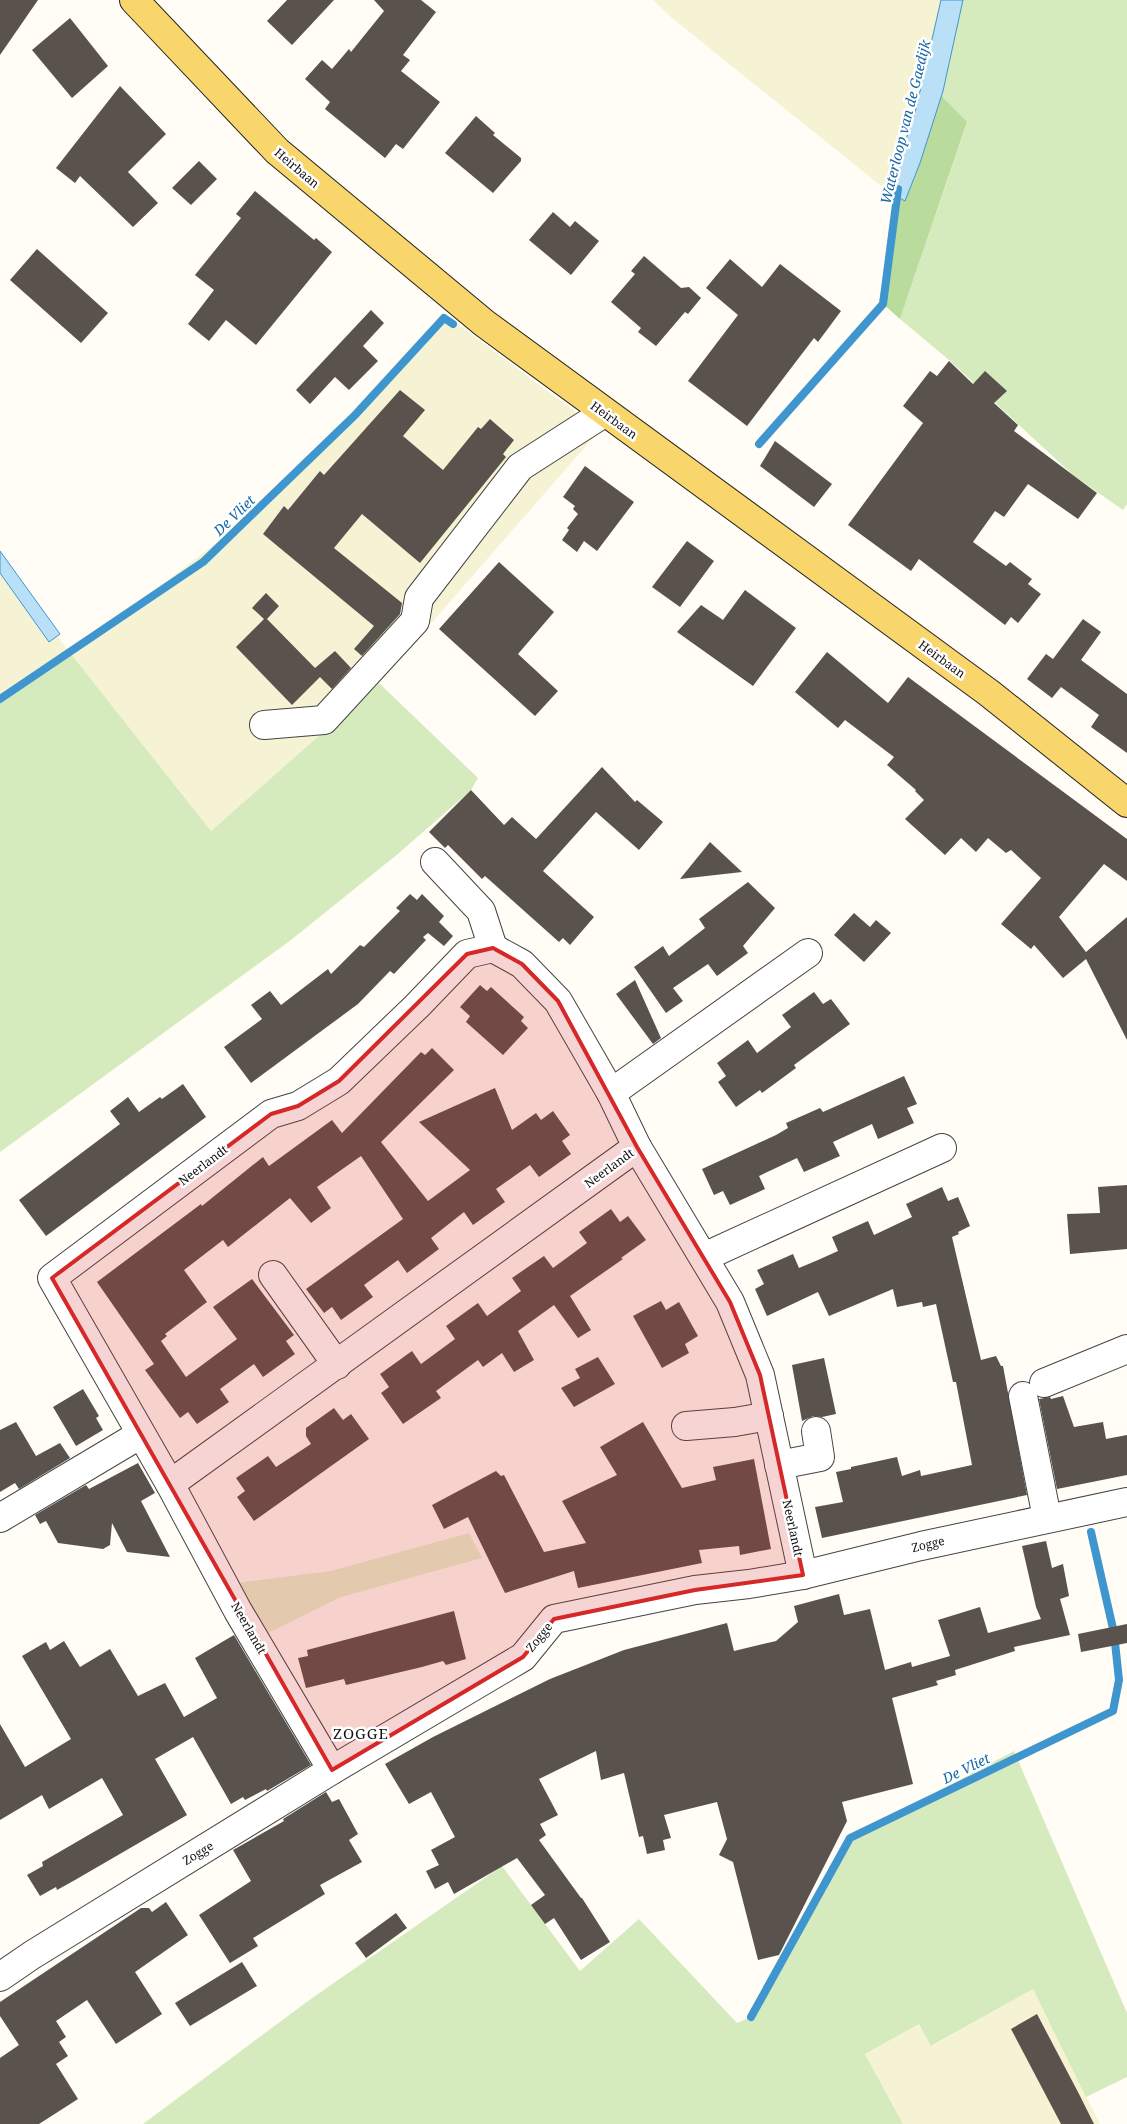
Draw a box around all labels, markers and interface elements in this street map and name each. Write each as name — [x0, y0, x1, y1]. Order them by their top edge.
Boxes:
water label: Waterloop van de Gaedijk — [875, 37, 935, 206]
street label: Heirbaan — [271, 144, 323, 192]
street label: Heirbaan — [587, 397, 641, 443]
water label: De Vliet — [208, 490, 259, 540]
street label: Heirbaan — [915, 636, 969, 682]
street label: Neerlandt — [175, 1141, 231, 1189]
street label: Neerlandt — [581, 1144, 637, 1192]
street label: Neerlandt — [779, 1498, 807, 1558]
street label: Zogge — [910, 1532, 946, 1556]
street label: Neerlandt — [227, 1599, 271, 1657]
street label: Zogge — [522, 1619, 556, 1655]
district label: ZOGGE — [333, 1723, 389, 1743]
water label: De Vliet — [938, 1748, 994, 1788]
street label: Zogge — [179, 1837, 217, 1869]

